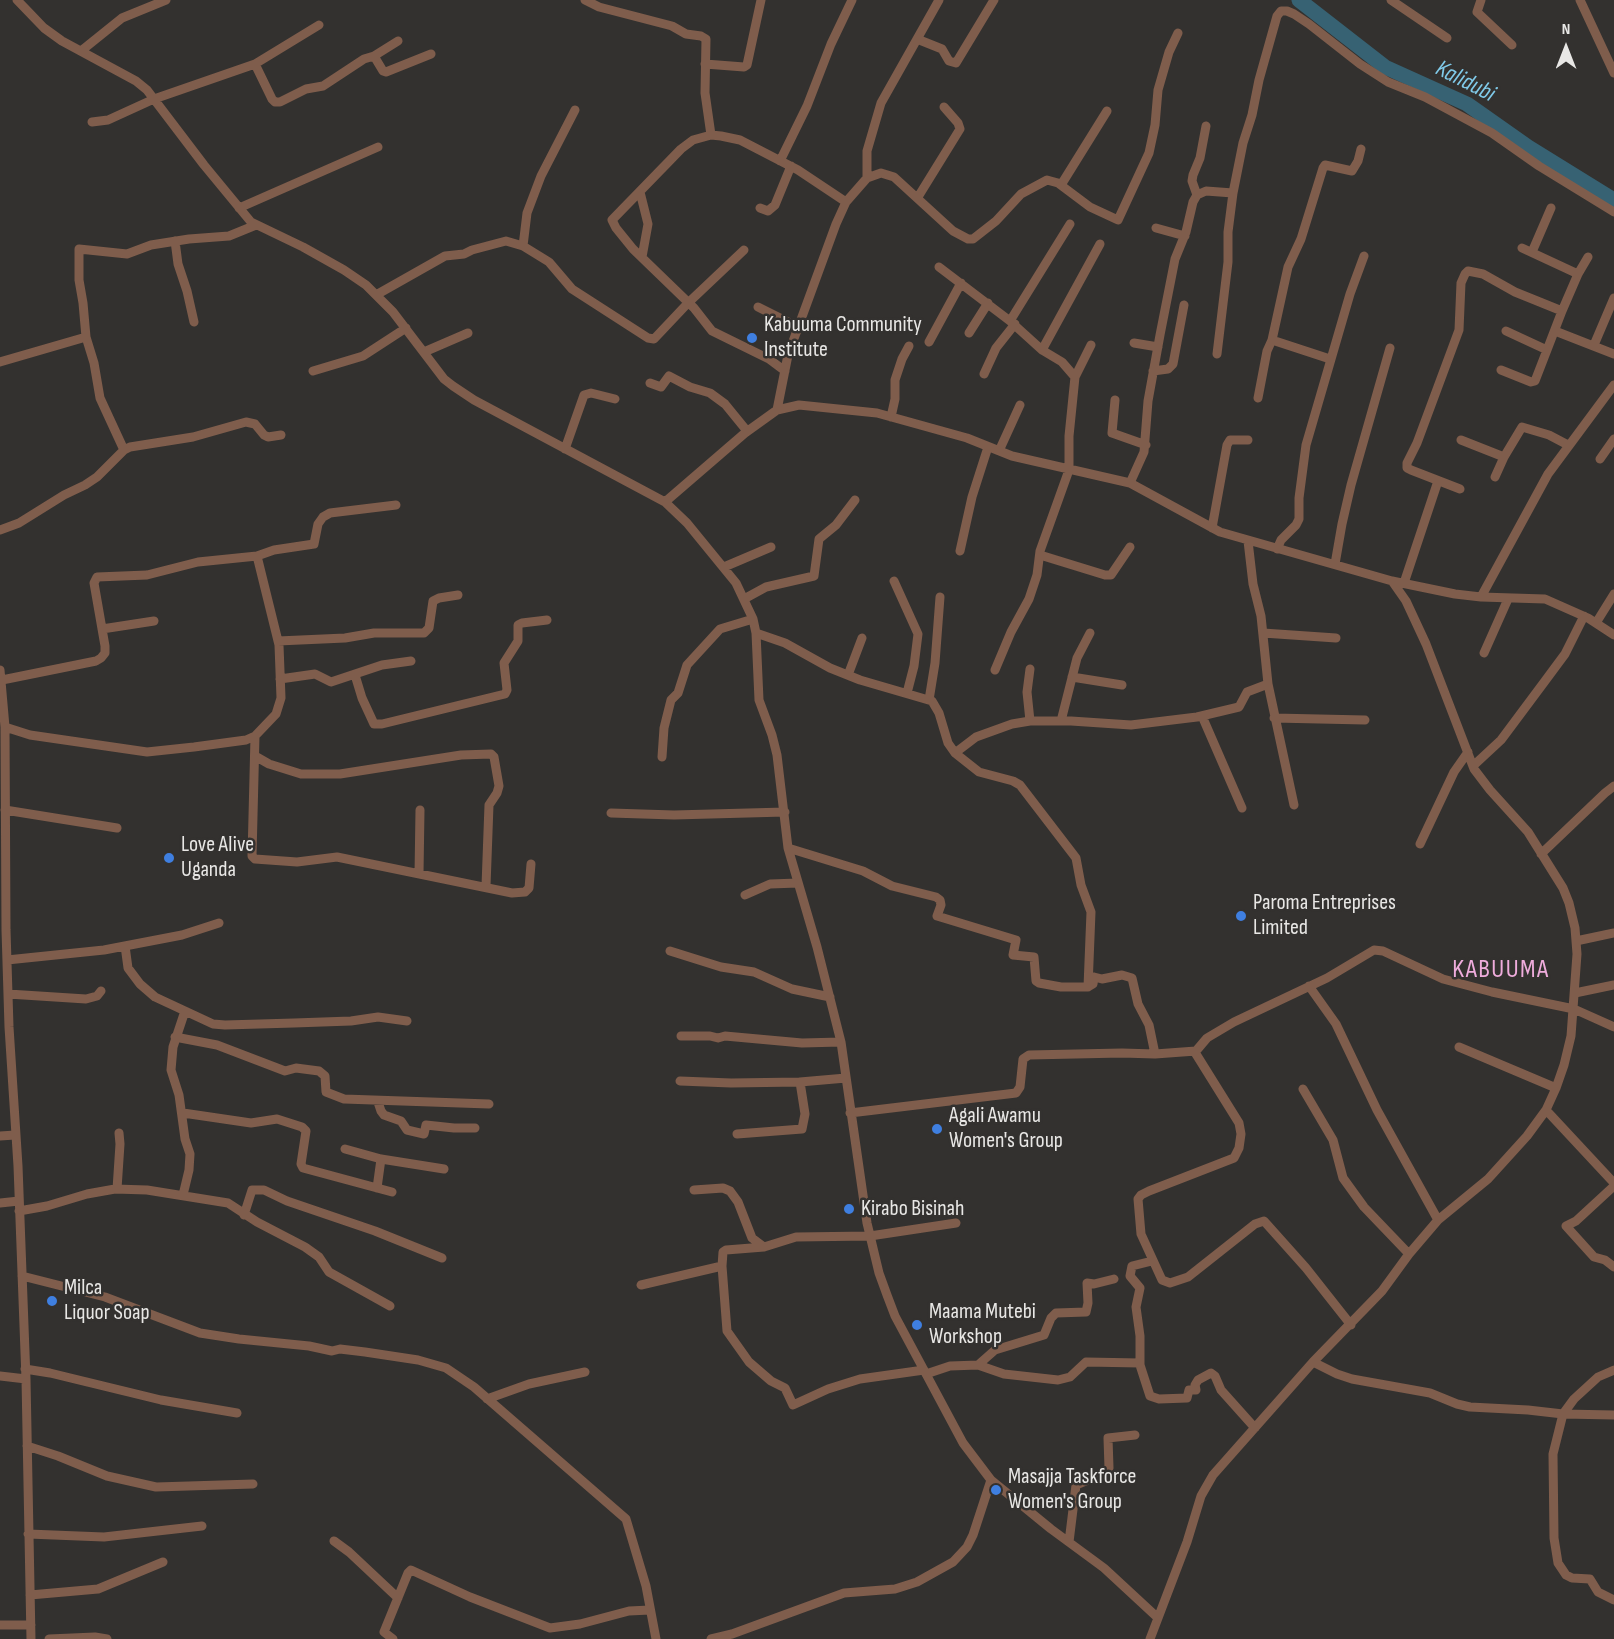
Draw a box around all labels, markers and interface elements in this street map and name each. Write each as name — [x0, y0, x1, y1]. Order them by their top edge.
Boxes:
north arrow — [1536, 18, 1596, 78]
text: N — [1562, 20, 1570, 39]
water label: Kalidubi — [1430, 55, 1500, 109]
place label: Kabuuma Community Institute — [764, 312, 922, 364]
marker: Kabuuma Community Institute — [745, 331, 759, 345]
place label: Love Alive Uganda — [181, 832, 254, 884]
marker: Love Alive Uganda — [162, 851, 176, 865]
place label: Paroma Entreprises Limited — [1253, 890, 1396, 942]
marker: Paroma Entreprises Limited — [1234, 909, 1248, 923]
district label: KABUUMA — [1452, 954, 1550, 986]
place label: Agali Awamu Women's Group — [949, 1103, 1063, 1154]
marker: Agali Awamu Women's Group — [930, 1122, 944, 1136]
place label: Kirabo Bisinah — [861, 1196, 964, 1222]
marker: Kirabo Bisinah — [842, 1202, 856, 1216]
place label: Milca Liquor Soap — [64, 1275, 150, 1326]
marker: Milca Liquor Soap — [45, 1294, 59, 1308]
place label: Maama Mutebi Workshop — [929, 1299, 1036, 1350]
marker: Maama Mutebi Workshop — [910, 1318, 924, 1332]
place label: Masajja Taskforce Women's Group — [1008, 1464, 1136, 1516]
marker: Masajja Taskforce Women's Group — [989, 1483, 1003, 1497]

